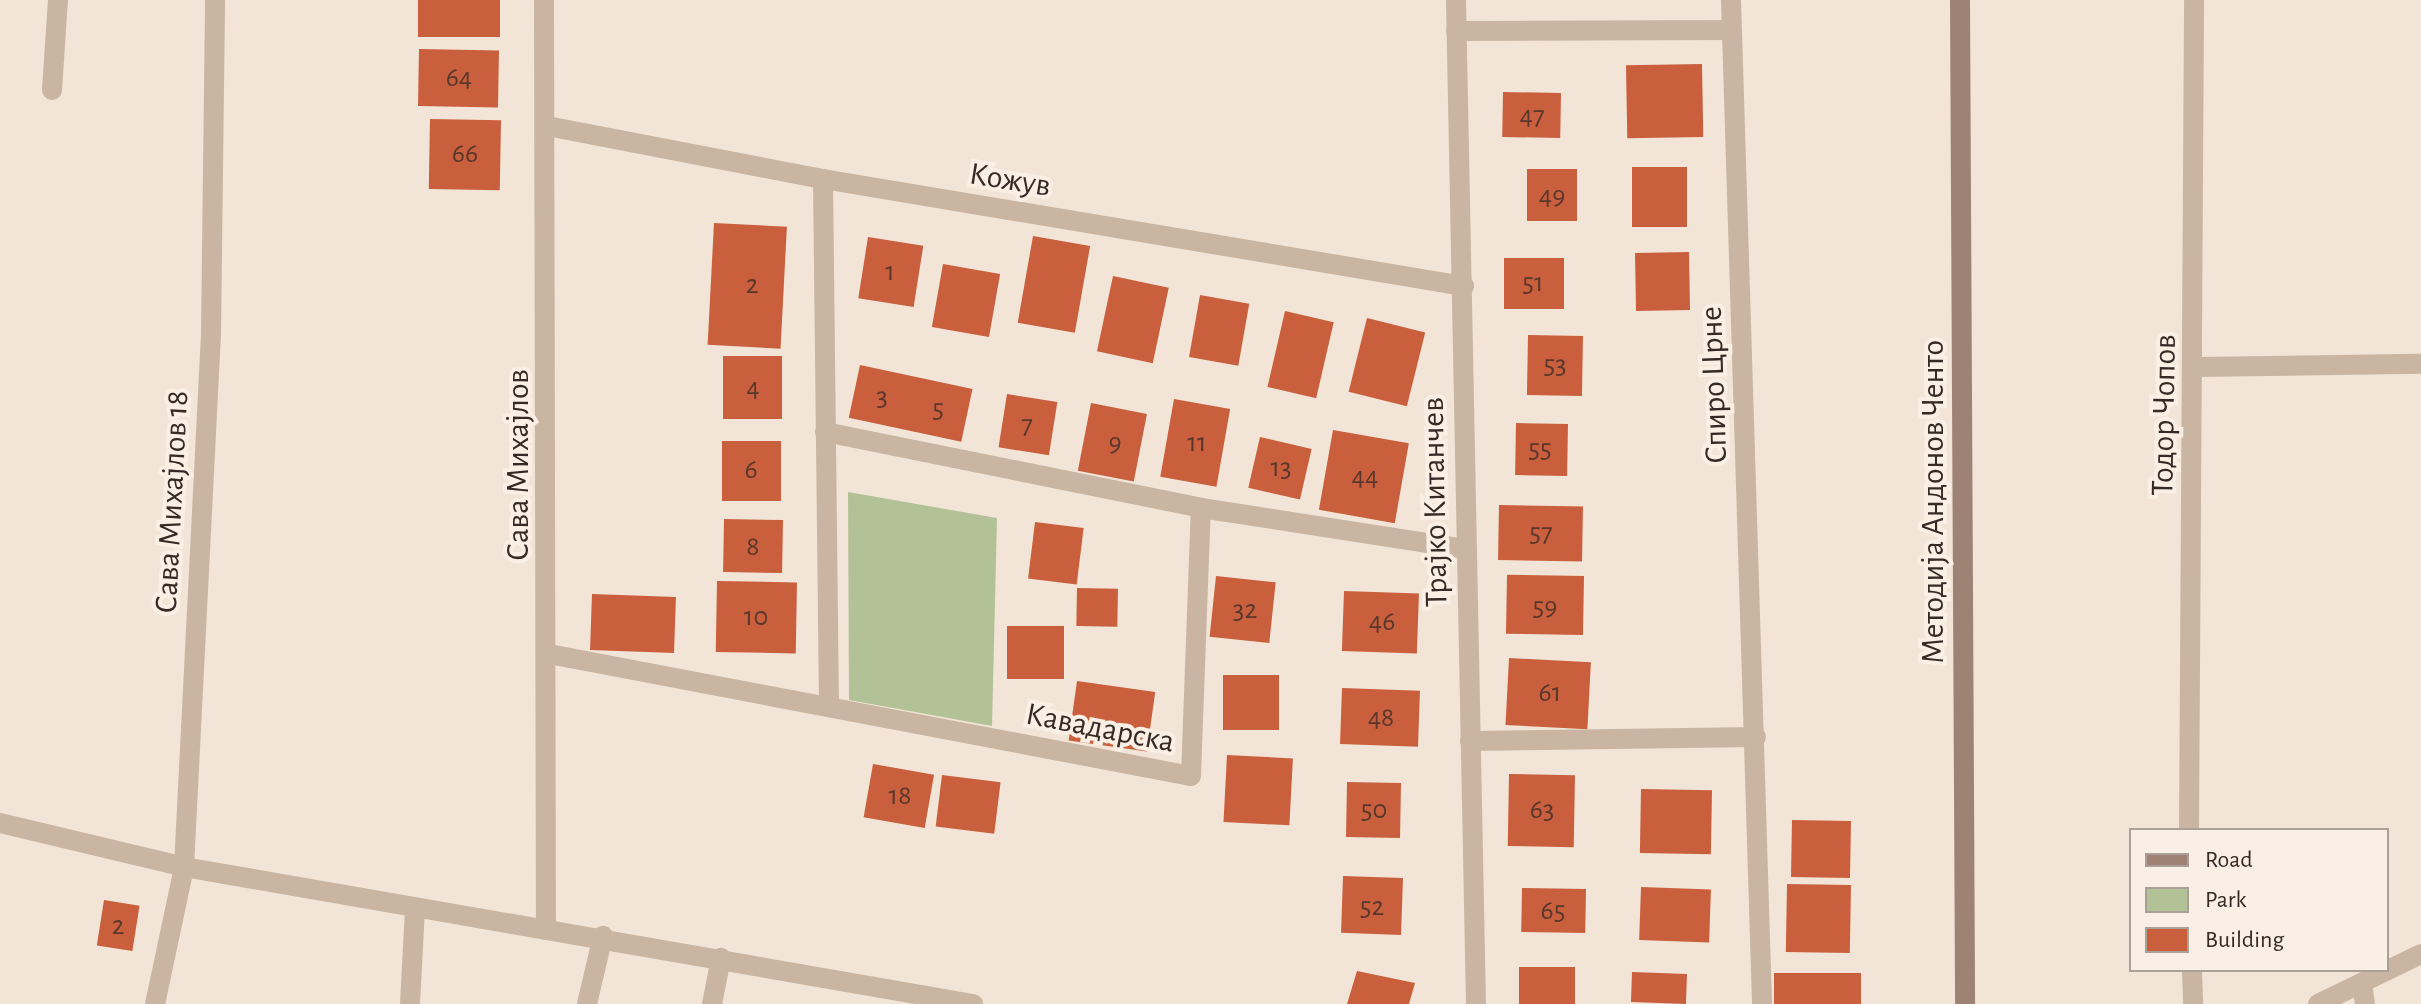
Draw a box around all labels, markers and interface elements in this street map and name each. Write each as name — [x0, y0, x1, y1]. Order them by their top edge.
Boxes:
house number: 64 — [446, 61, 472, 95]
house number: 47 — [1519, 99, 1545, 133]
house number: 66 — [452, 137, 478, 171]
street label: Кожув — [966, 155, 1054, 205]
house number: 49 — [1539, 179, 1565, 213]
house number: 1 — [885, 255, 895, 289]
house number: 51 — [1522, 266, 1544, 300]
house number: 2 — [746, 268, 758, 302]
street label: Спиро Црне — [1692, 306, 1736, 464]
street label: Тодор Чопов — [2143, 334, 2185, 496]
street label: Методија Андонов Ченто — [1914, 340, 1952, 664]
house number: 53 — [1543, 348, 1567, 382]
street label: Сава Михајлов — [499, 369, 537, 561]
house number: 4 — [746, 371, 760, 405]
house number: 3 — [876, 380, 888, 414]
street label: Сава Михајлов 18 — [147, 389, 197, 615]
house number: 5 — [932, 392, 944, 426]
street label: Трајко Китанчев — [1414, 397, 1456, 607]
house number: 7 — [1021, 408, 1033, 442]
house number: 9 — [1108, 426, 1122, 460]
house number: 11 — [1187, 426, 1207, 460]
house number: 55 — [1528, 432, 1552, 466]
house number: 13 — [1270, 451, 1292, 485]
house number: 6 — [744, 453, 758, 487]
house number: 44 — [1352, 460, 1378, 494]
house number: 57 — [1529, 516, 1553, 550]
house number: 8 — [746, 530, 760, 564]
house number: 59 — [1533, 590, 1557, 624]
house number: 32 — [1233, 593, 1257, 627]
house number: 10 — [744, 600, 768, 634]
house number: 46 — [1369, 605, 1395, 639]
house number: 61 — [1539, 676, 1561, 710]
street label: Кавадарска — [1023, 695, 1177, 761]
house number: 48 — [1368, 701, 1394, 735]
house number: 18 — [889, 779, 911, 813]
house number: 50 — [1361, 793, 1387, 827]
house number: 63 — [1530, 793, 1554, 827]
legend — [2129, 828, 2389, 972]
text: Road — [2205, 848, 2253, 872]
text: Park — [2205, 888, 2246, 912]
house number: 52 — [1360, 890, 1384, 924]
house number: 65 — [1541, 894, 1565, 928]
house number: 2 — [112, 909, 124, 943]
text: Building — [2205, 928, 2284, 952]

